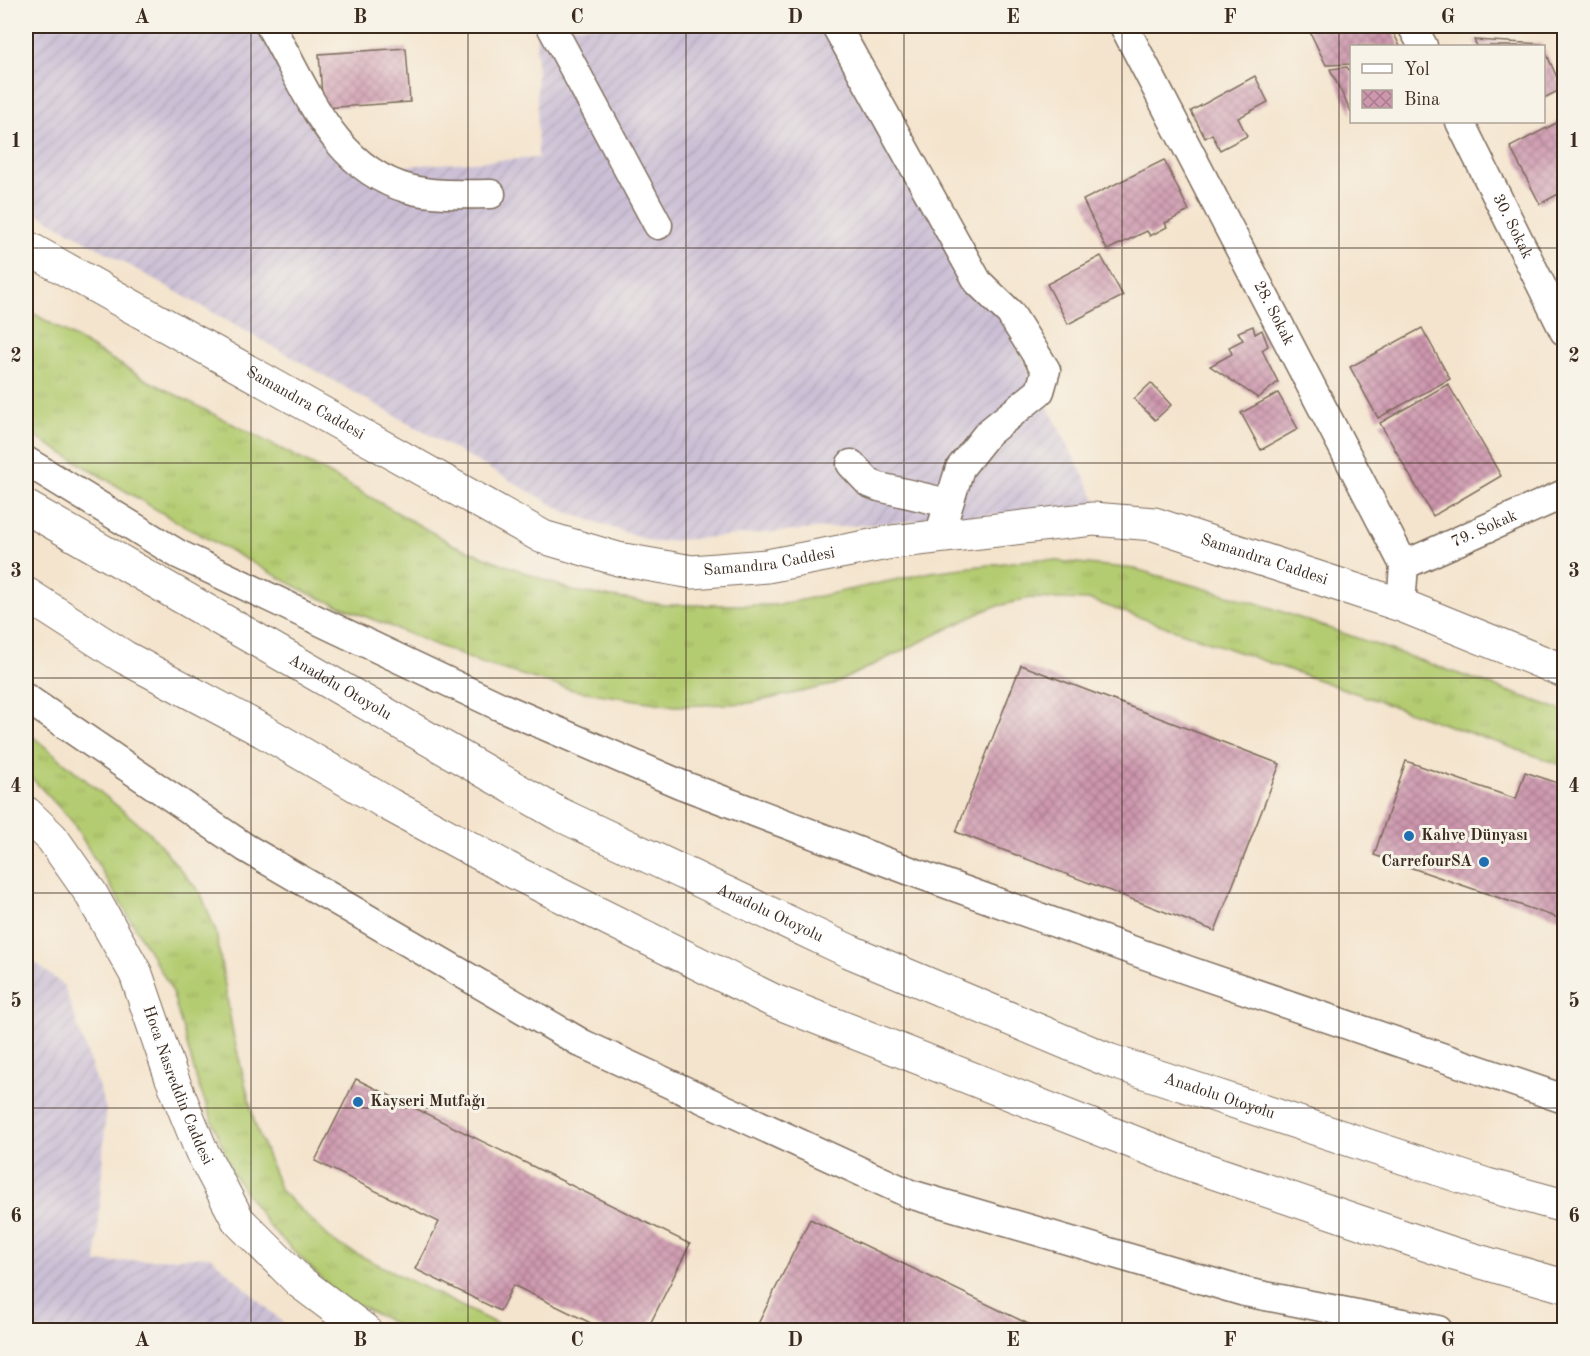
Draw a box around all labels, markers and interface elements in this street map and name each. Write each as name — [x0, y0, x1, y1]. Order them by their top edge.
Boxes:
text: A — [134, 8, 150, 28]
text: B — [353, 8, 367, 28]
text: C — [570, 8, 584, 28]
text: D — [787, 8, 803, 28]
text: E — [1006, 8, 1020, 28]
text: F — [1223, 8, 1237, 28]
text: G — [1441, 8, 1455, 28]
legend — [1350, 45, 1545, 123]
text: Yol — [1404, 61, 1430, 79]
text: Bina — [1404, 91, 1440, 109]
text: 1 — [10, 132, 22, 152]
text: 1 — [1568, 132, 1580, 152]
street label: 30. Sokak — [1489, 192, 1535, 262]
street label: 28. Sokak — [1250, 279, 1297, 348]
text: 2 — [10, 347, 22, 367]
text: 2 — [1568, 347, 1580, 367]
street label: Samandıra Caddesi — [243, 364, 367, 443]
street label: 79. Sokak — [1449, 508, 1520, 551]
street label: Samandıra Caddesi — [1199, 532, 1330, 588]
street label: Samandıra Caddesi — [703, 545, 836, 579]
text: 3 — [10, 562, 22, 582]
text: 3 — [1568, 562, 1580, 582]
street label: Anadolu Otoyolu — [286, 652, 394, 724]
text: 4 — [10, 777, 22, 797]
text: 4 — [1568, 777, 1580, 797]
place label: Kahve Dünyası — [1421, 828, 1528, 844]
marker: Kahve Dünyası — [1402, 829, 1416, 843]
place label: CarrefourSA — [1381, 854, 1472, 870]
marker: CarrefourSA — [1477, 855, 1491, 869]
street label: Anadolu Otoyolu — [714, 882, 826, 946]
text: 5 — [10, 991, 22, 1012]
text: 5 — [1568, 991, 1580, 1012]
street label: Hoca Nasreddin Caddesi — [140, 1004, 215, 1168]
street label: Anadolu Otoyolu — [1162, 1071, 1277, 1123]
place label: Kayseri Mutfağı — [370, 1094, 485, 1110]
marker: Kayseri Mutfağı — [351, 1095, 365, 1109]
text: 6 — [10, 1207, 22, 1227]
text: 6 — [1568, 1207, 1580, 1227]
text: A — [134, 1331, 150, 1351]
text: B — [353, 1331, 367, 1351]
text: C — [570, 1331, 584, 1351]
text: D — [787, 1331, 803, 1351]
text: E — [1006, 1331, 1020, 1351]
text: F — [1223, 1331, 1237, 1351]
text: G — [1441, 1331, 1455, 1351]

